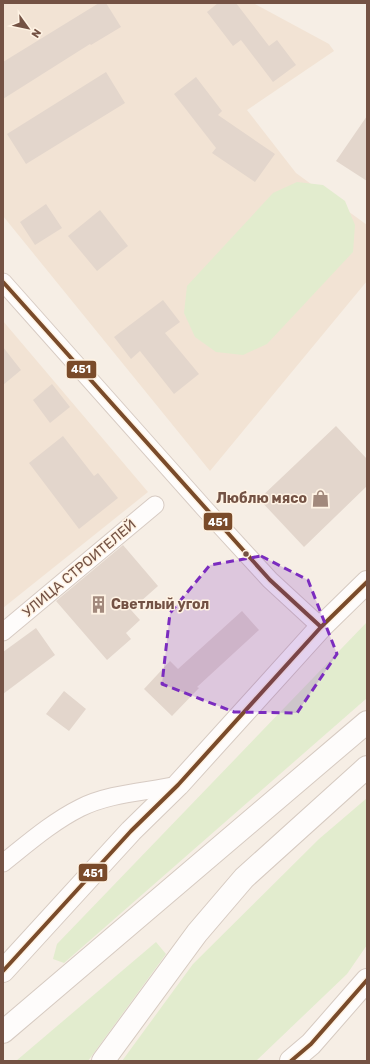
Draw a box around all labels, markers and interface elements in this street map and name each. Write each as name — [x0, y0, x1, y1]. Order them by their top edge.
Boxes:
north arrow — [8, 8, 48, 48]
text: N — [28, 26, 44, 40]
line badge: 451 — [66, 360, 97, 379]
text: 451 — [71, 363, 91, 376]
shop icon: Люблю мясо — [310, 488, 330, 508]
place label: Люблю мясо — [216, 490, 307, 507]
line badge: 451 — [203, 512, 233, 531]
street label: УЛИЦА СТРОИТЕЛЕЙ — [19, 515, 139, 621]
text: 451 — [208, 516, 228, 529]
unlabelled marker — [241, 549, 251, 559]
building icon: Светлый угол — [88, 594, 108, 614]
place label: Светлый угол — [111, 596, 209, 613]
line badge: 451 — [78, 863, 108, 882]
text: 451 — [83, 867, 103, 880]

